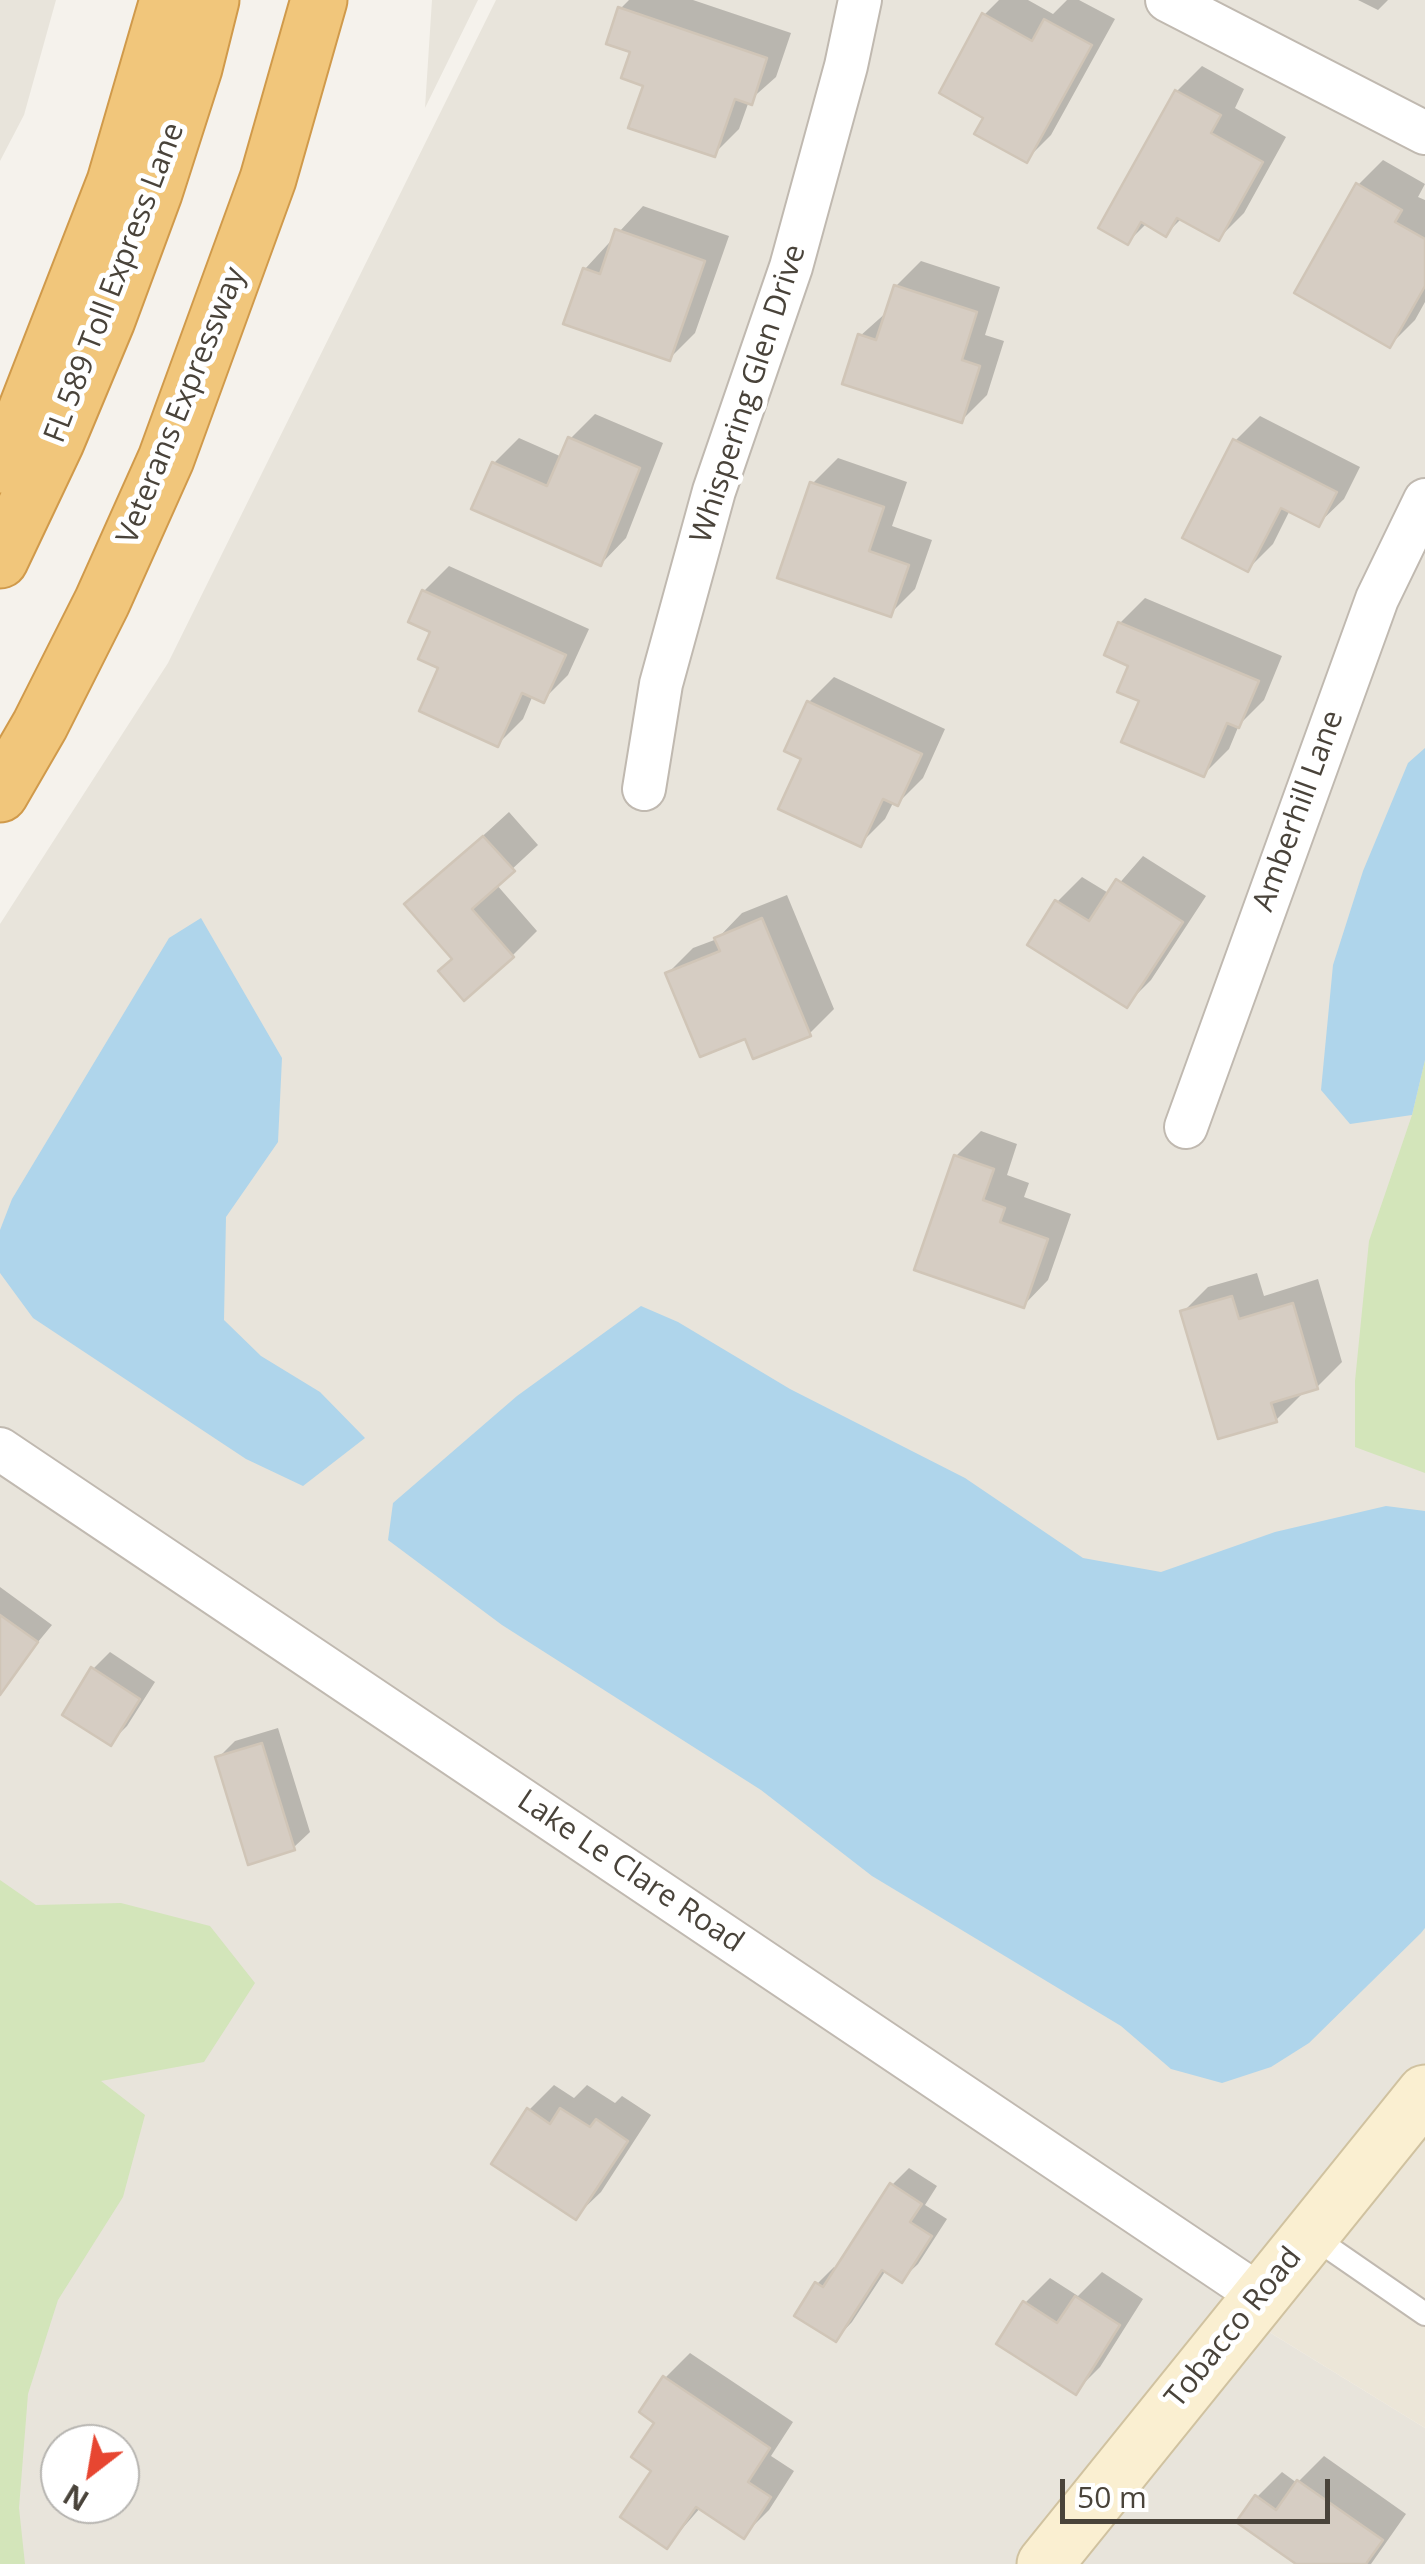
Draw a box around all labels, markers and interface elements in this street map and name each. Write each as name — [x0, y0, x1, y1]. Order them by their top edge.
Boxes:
street label: FL 589 Toll Express Lane — [37, 118, 193, 448]
street label: Whispering Glen Drive — [684, 240, 814, 548]
street label: Veterans Expressway — [110, 262, 254, 550]
street label: Amberhill Lane — [1246, 706, 1352, 916]
street label: Lake Le Clare Road — [510, 1783, 750, 1961]
street label: Tobacco Road — [1158, 2241, 1310, 2415]
north arrow — [40, 2424, 140, 2524]
scale bar — [1065, 2459, 1335, 2521]
text: N — [56, 2476, 95, 2520]
text: 50 m — [1077, 2476, 1147, 2517]

